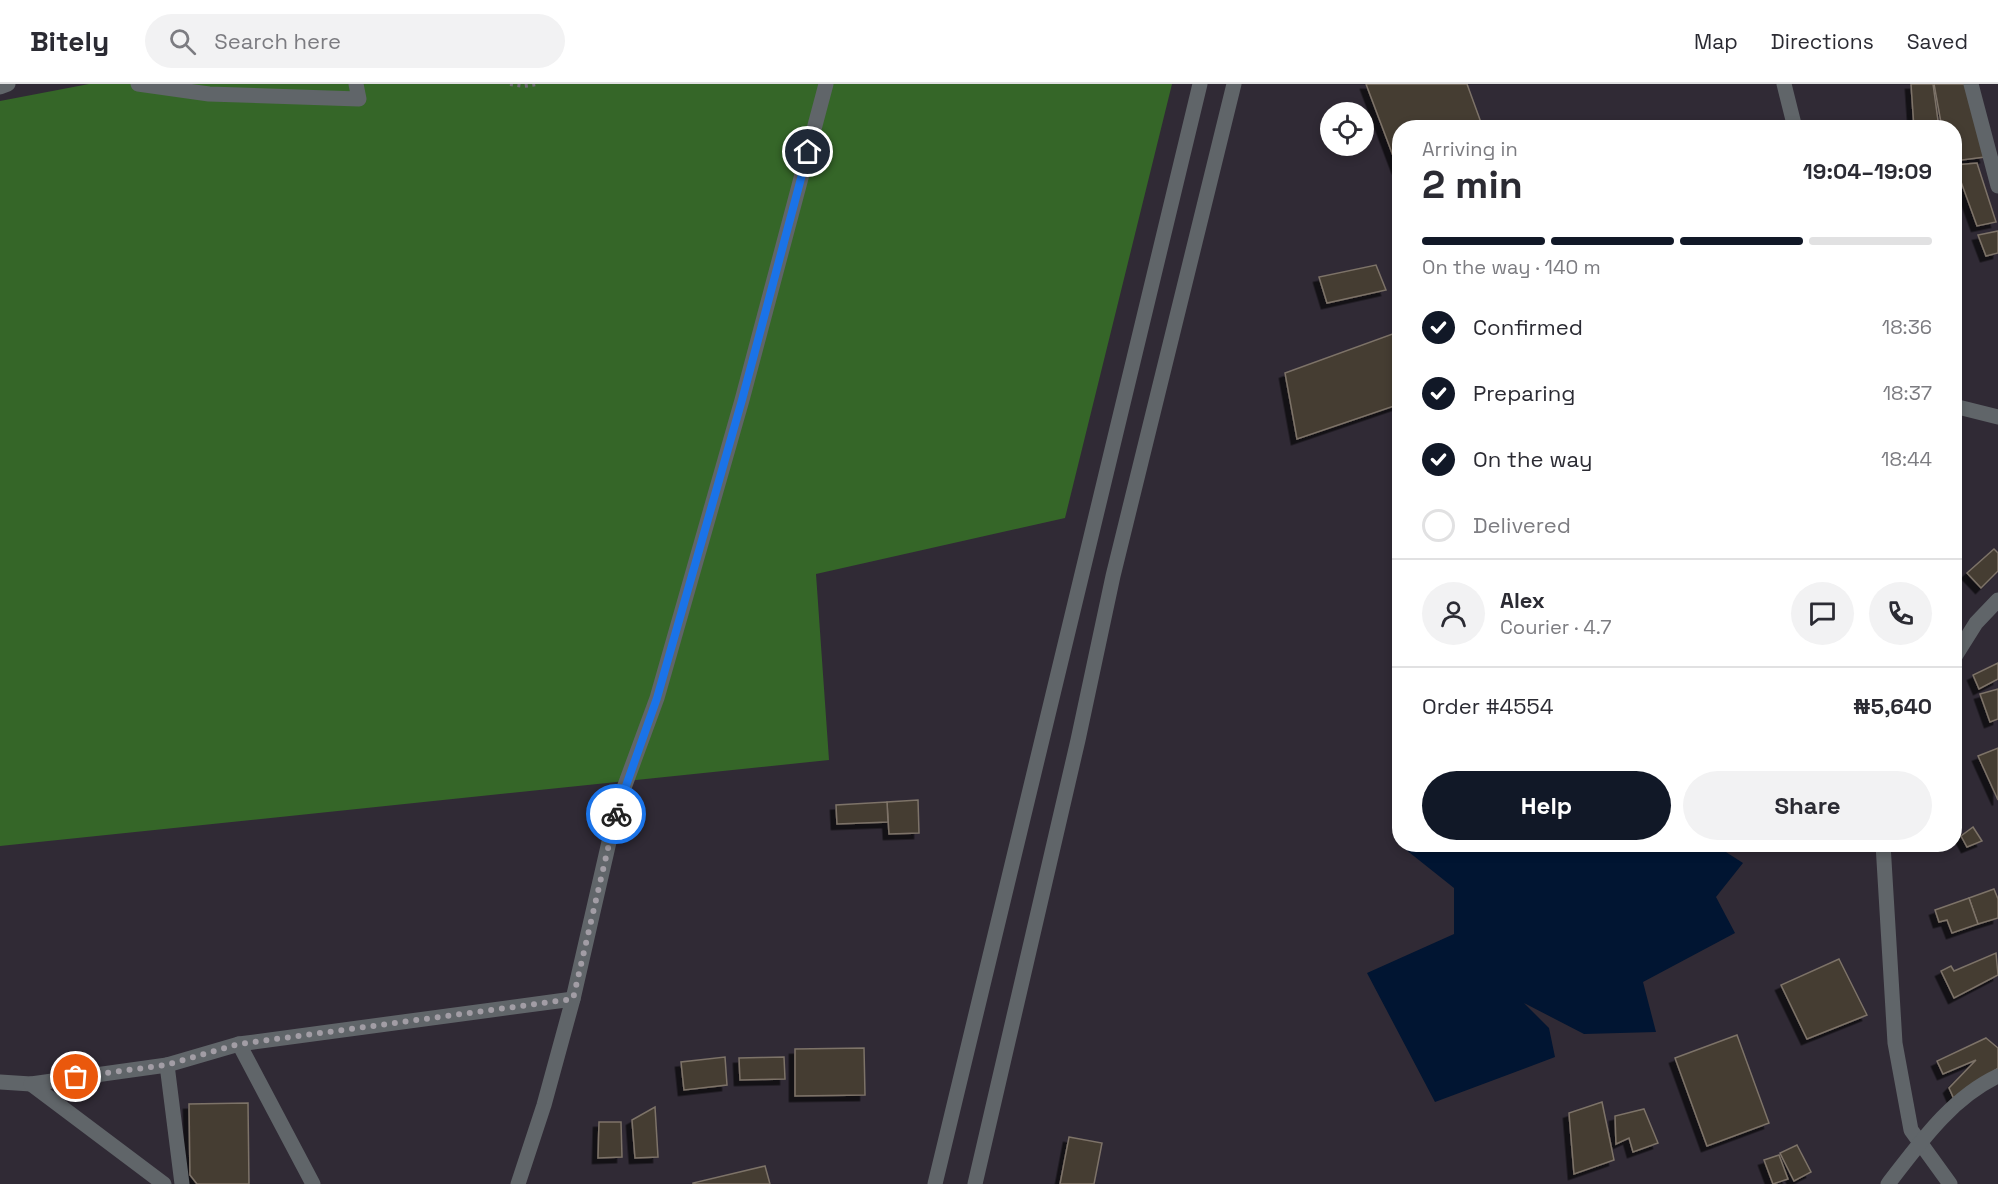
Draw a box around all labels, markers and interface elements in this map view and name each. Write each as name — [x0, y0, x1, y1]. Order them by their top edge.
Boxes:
search box — [145, 14, 565, 68]
text: Bitely — [30, 23, 109, 59]
icon: search — [166, 25, 199, 58]
text: Search here — [214, 27, 341, 55]
text: Map — [1694, 28, 1738, 55]
text: Directions — [1771, 28, 1874, 55]
text: Saved — [1907, 28, 1968, 55]
map controls — [1320, 102, 1374, 156]
button: locate — [1320, 102, 1374, 156]
pin — [782, 126, 833, 177]
icon: home — [791, 135, 824, 168]
text: Arriving in — [1422, 136, 1518, 162]
text: 19:04–19:09 — [1803, 157, 1932, 185]
text: 2 min — [1422, 160, 1523, 209]
text: On the way · 140 m — [1422, 254, 1601, 280]
icon: check — [1422, 311, 1455, 344]
text: Confirmed — [1473, 313, 1583, 341]
text: 18:36 — [1882, 314, 1932, 340]
icon: check — [1422, 377, 1455, 410]
text: Preparing — [1473, 379, 1575, 407]
text: 18:37 — [1883, 380, 1932, 406]
icon: check — [1422, 443, 1455, 476]
text: On the way — [1473, 445, 1592, 473]
text: 18:44 — [1881, 446, 1932, 472]
text: Delivered — [1473, 511, 1571, 539]
button: person — [1422, 582, 1485, 645]
button: chat — [1791, 582, 1854, 645]
button: phone — [1869, 582, 1932, 645]
text: Alex — [1500, 586, 1545, 614]
text: Courier · 4.7 — [1500, 614, 1611, 640]
text: Order #4554 — [1422, 692, 1553, 720]
text: ₦5,640 — [1853, 692, 1932, 720]
button: Help — [1422, 771, 1671, 840]
button: Share — [1683, 771, 1932, 840]
courier — [586, 784, 646, 844]
icon: bike — [600, 798, 633, 831]
pin — [50, 1051, 101, 1102]
icon: bag — [59, 1060, 92, 1093]

